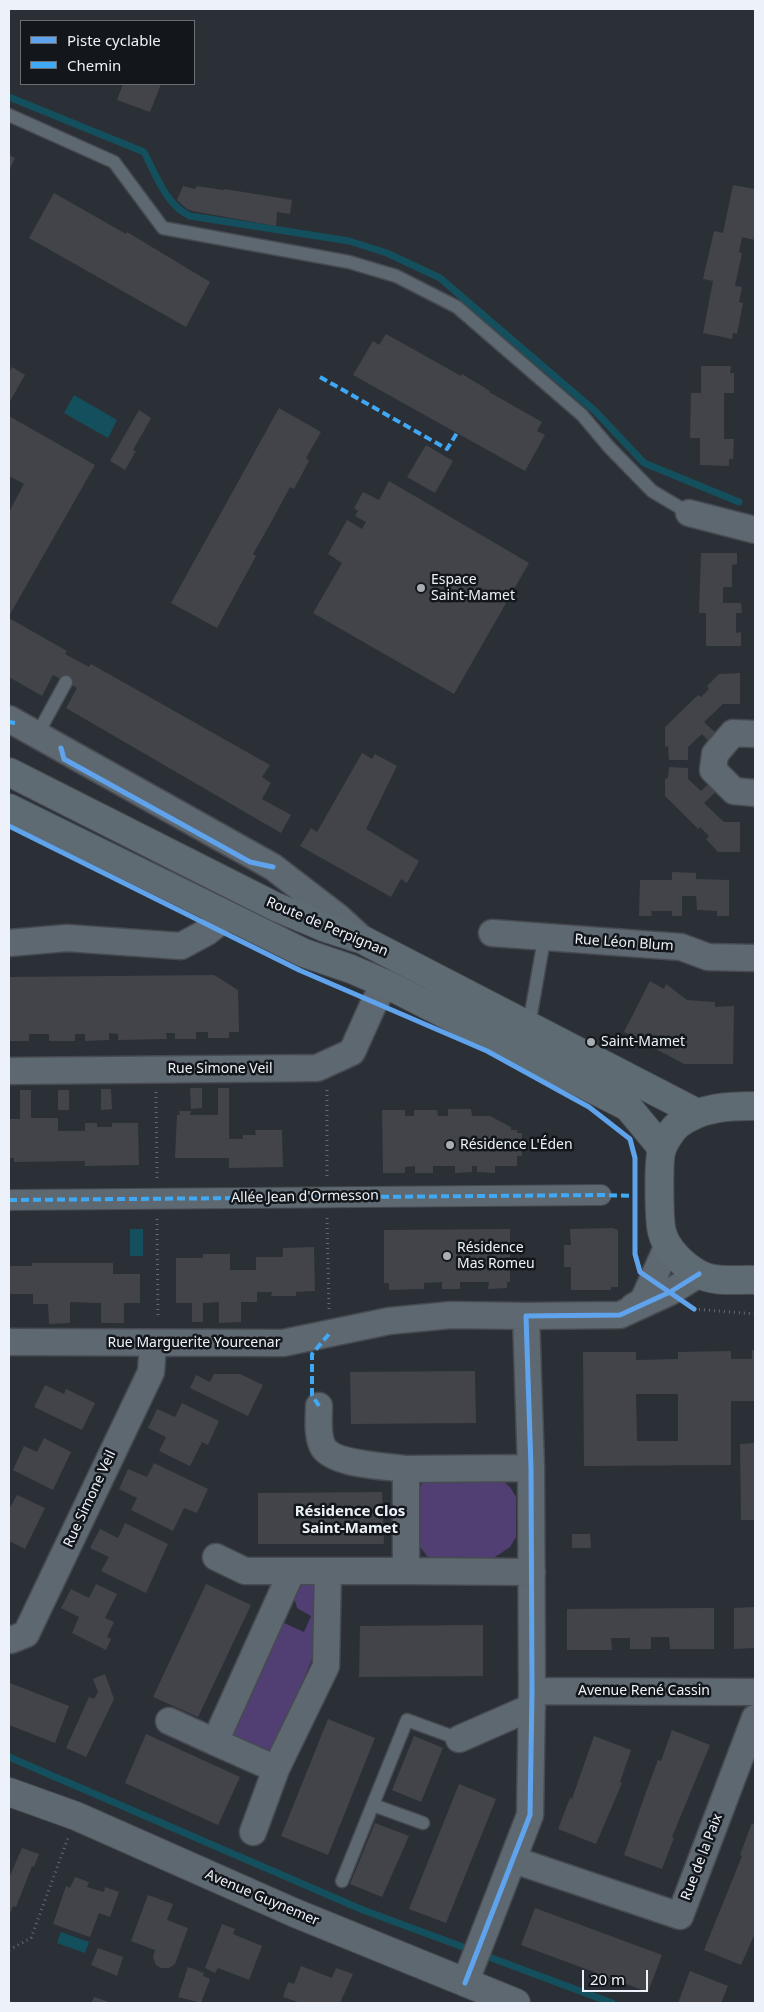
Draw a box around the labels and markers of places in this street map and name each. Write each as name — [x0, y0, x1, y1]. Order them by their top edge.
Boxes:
place label: Espace Saint-Mamet — [431, 572, 515, 604]
marker: Espace Saint-Mamet — [415, 582, 427, 594]
place label: Saint-Mamet — [601, 1034, 685, 1050]
marker: Saint-Mamet — [585, 1036, 597, 1048]
place label: Résidence L'Éden — [460, 1137, 573, 1153]
marker: Résidence L'Éden — [444, 1139, 456, 1151]
place label: Résidence Mas Romeu — [457, 1240, 535, 1272]
marker: Résidence Mas Romeu — [441, 1250, 453, 1262]

